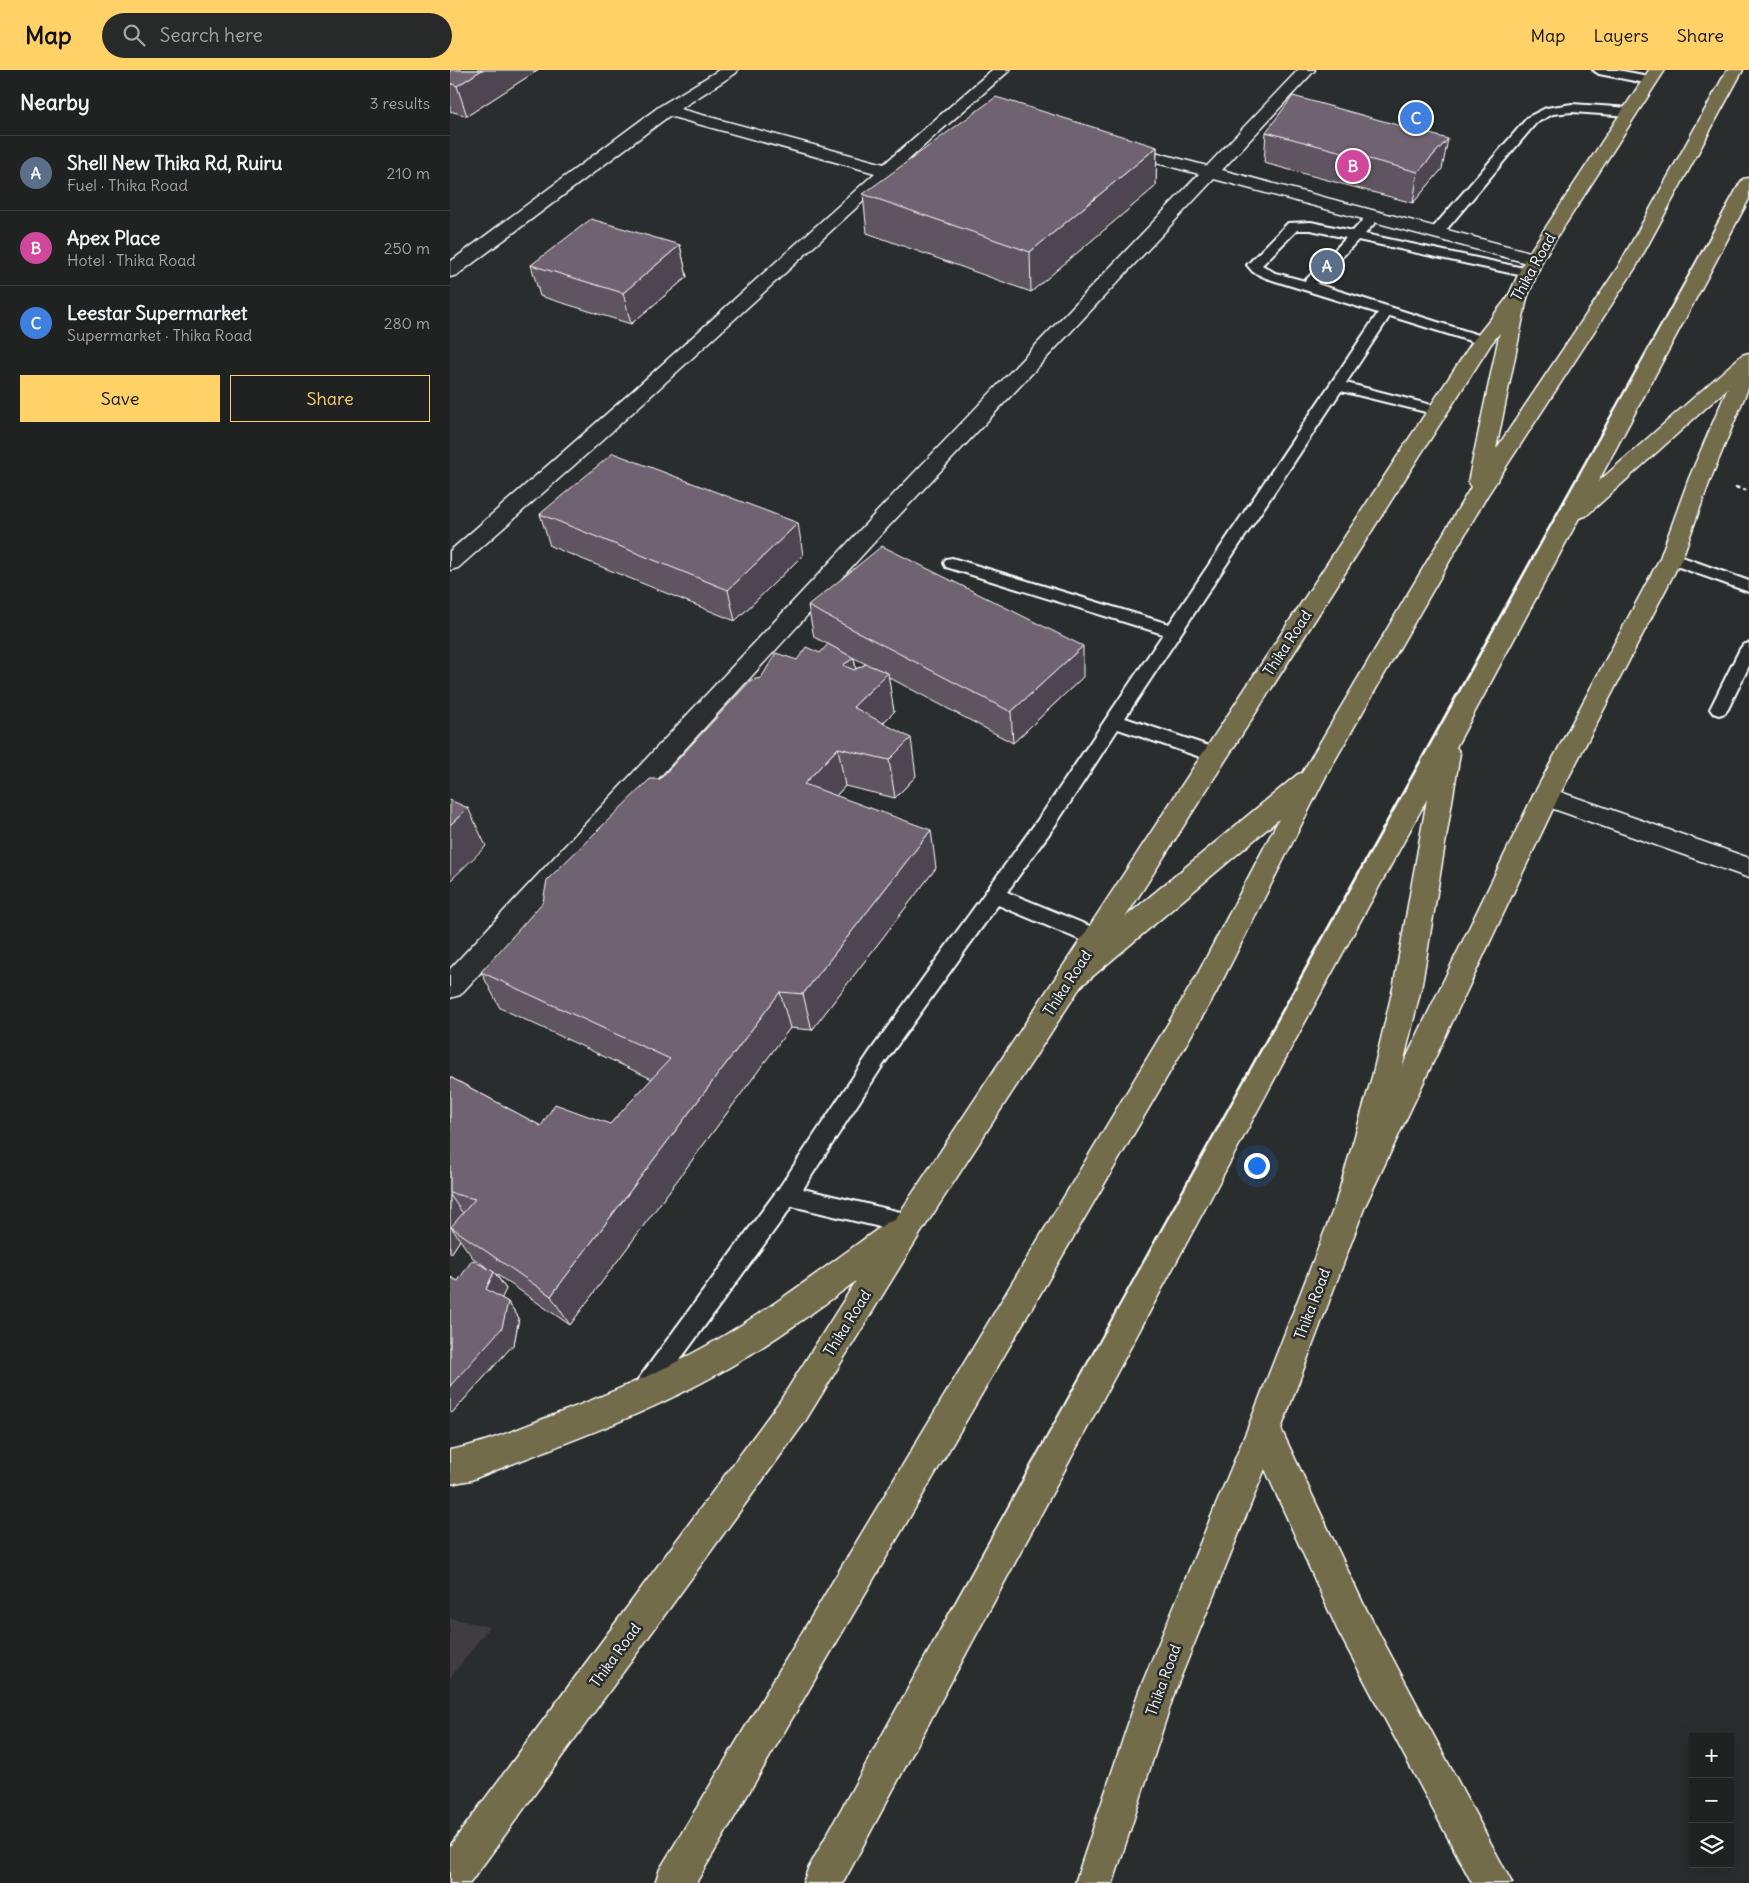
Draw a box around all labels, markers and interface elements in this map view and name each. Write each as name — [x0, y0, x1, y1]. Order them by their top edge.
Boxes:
search box — [102, 13, 452, 58]
text: Map — [25, 20, 72, 50]
icon: search — [120, 21, 148, 49]
text: Search here — [160, 23, 263, 47]
text: Map — [1530, 24, 1565, 47]
text: Layers — [1593, 24, 1649, 47]
text: Share — [1677, 24, 1724, 47]
text: Nearby — [20, 89, 90, 116]
text: 3 results — [370, 93, 430, 113]
pin: C — [1400, 99, 1432, 137]
pin: B — [1337, 147, 1369, 185]
text: Shell New Thika Rd, Ruiru — [67, 151, 282, 175]
text: A — [31, 163, 41, 183]
text: 210 m — [387, 163, 430, 183]
text: Fuel · Thika Road — [67, 175, 188, 195]
text: Apex Place — [67, 226, 160, 250]
street label: Thika Road — [1507, 230, 1560, 304]
text: B — [31, 238, 41, 258]
text: 250 m — [384, 238, 430, 258]
pin: A — [1311, 247, 1343, 285]
text: Hotel · Thika Road — [67, 250, 196, 270]
text: Leestar Supermarket — [67, 301, 247, 325]
text: C — [31, 313, 41, 333]
text: 280 m — [384, 313, 430, 333]
text: Supermarket · Thika Road — [67, 325, 252, 345]
button: Save — [20, 375, 220, 422]
button: Share — [230, 375, 430, 422]
street label: Thika Road — [1259, 606, 1315, 680]
street label: Thika Road — [1039, 946, 1095, 1020]
your location — [1244, 1153, 1270, 1179]
street label: Thika Road — [1290, 1266, 1334, 1342]
street label: Thika Road — [819, 1286, 875, 1360]
street label: Thika Road — [585, 1619, 645, 1691]
street label: Thika Road — [1141, 1641, 1185, 1718]
map controls — [1689, 1733, 1734, 1868]
button: + — [1689, 1733, 1734, 1778]
button: − — [1689, 1778, 1734, 1823]
button: layers — [1689, 1823, 1734, 1868]

